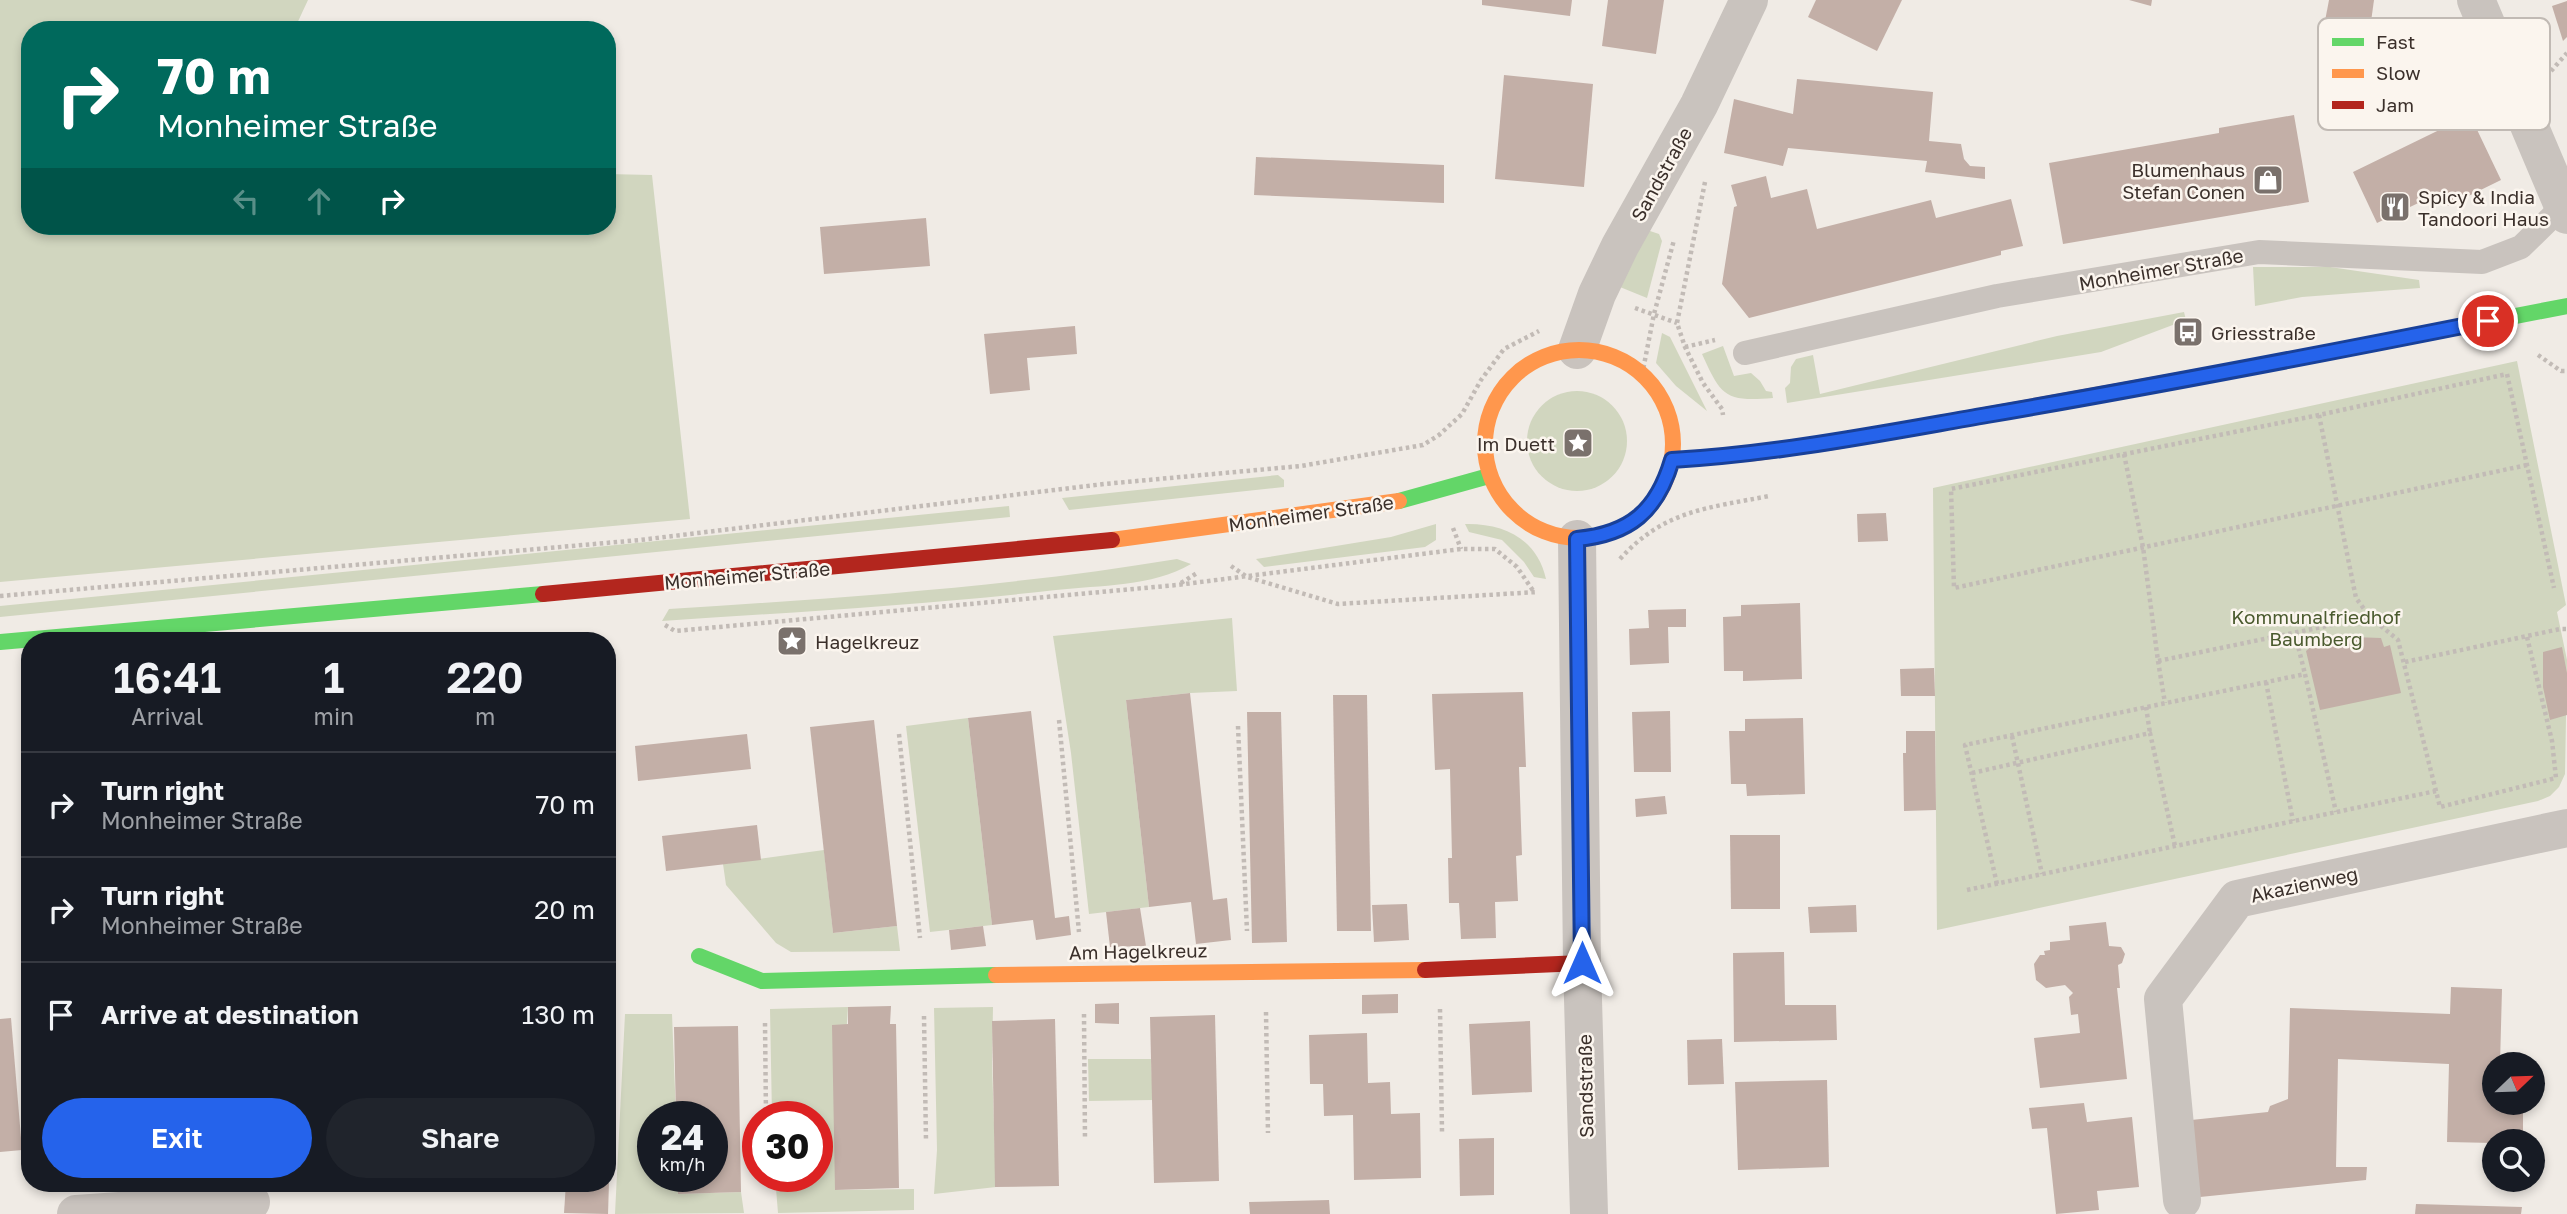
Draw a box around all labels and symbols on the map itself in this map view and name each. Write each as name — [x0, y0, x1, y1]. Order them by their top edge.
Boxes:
legend — [2318, 18, 2550, 130]
text: Fast — [2376, 30, 2415, 53]
text: Slow — [2376, 61, 2421, 84]
text: Jam — [2376, 93, 2414, 116]
street label: Sandstraße — [1626, 123, 1696, 225]
place label: Blumenhaus Stefan Conen — [2122, 158, 2245, 203]
shop icon: Blumenhaus Stefan Conen — [2251, 163, 2285, 197]
place label: Spicy & India Tandoori Haus — [2418, 185, 2549, 230]
restaurant icon: Spicy & India Tandoori Haus — [2378, 190, 2412, 224]
street label: Monheimer Straße — [2077, 243, 2245, 295]
pin — [2458, 291, 2518, 351]
bus stop icon: Griesstraße — [2171, 315, 2205, 349]
place label: Griesstraße — [2211, 321, 2316, 344]
place icon: Im Duett — [1561, 426, 1595, 460]
place label: Im Duett — [1477, 432, 1555, 455]
street label: Monheimer Straße — [1227, 490, 1395, 536]
street label: Monheimer Straße — [663, 556, 831, 594]
park label: Kommunalfriedhof Baumberg — [2231, 605, 2401, 650]
place icon: Hagelkreuz — [775, 624, 809, 658]
place label: Hagelkreuz — [815, 630, 919, 653]
street label: Akazienweg — [2248, 861, 2360, 907]
position arrow — [1545, 926, 1619, 1000]
street label: Am Hagelkreuz — [1069, 938, 1207, 964]
street label: Sandstraße — [1573, 1034, 1597, 1138]
north arrow — [2482, 1052, 2544, 1115]
speed limit sign: 30 — [742, 1101, 833, 1192]

